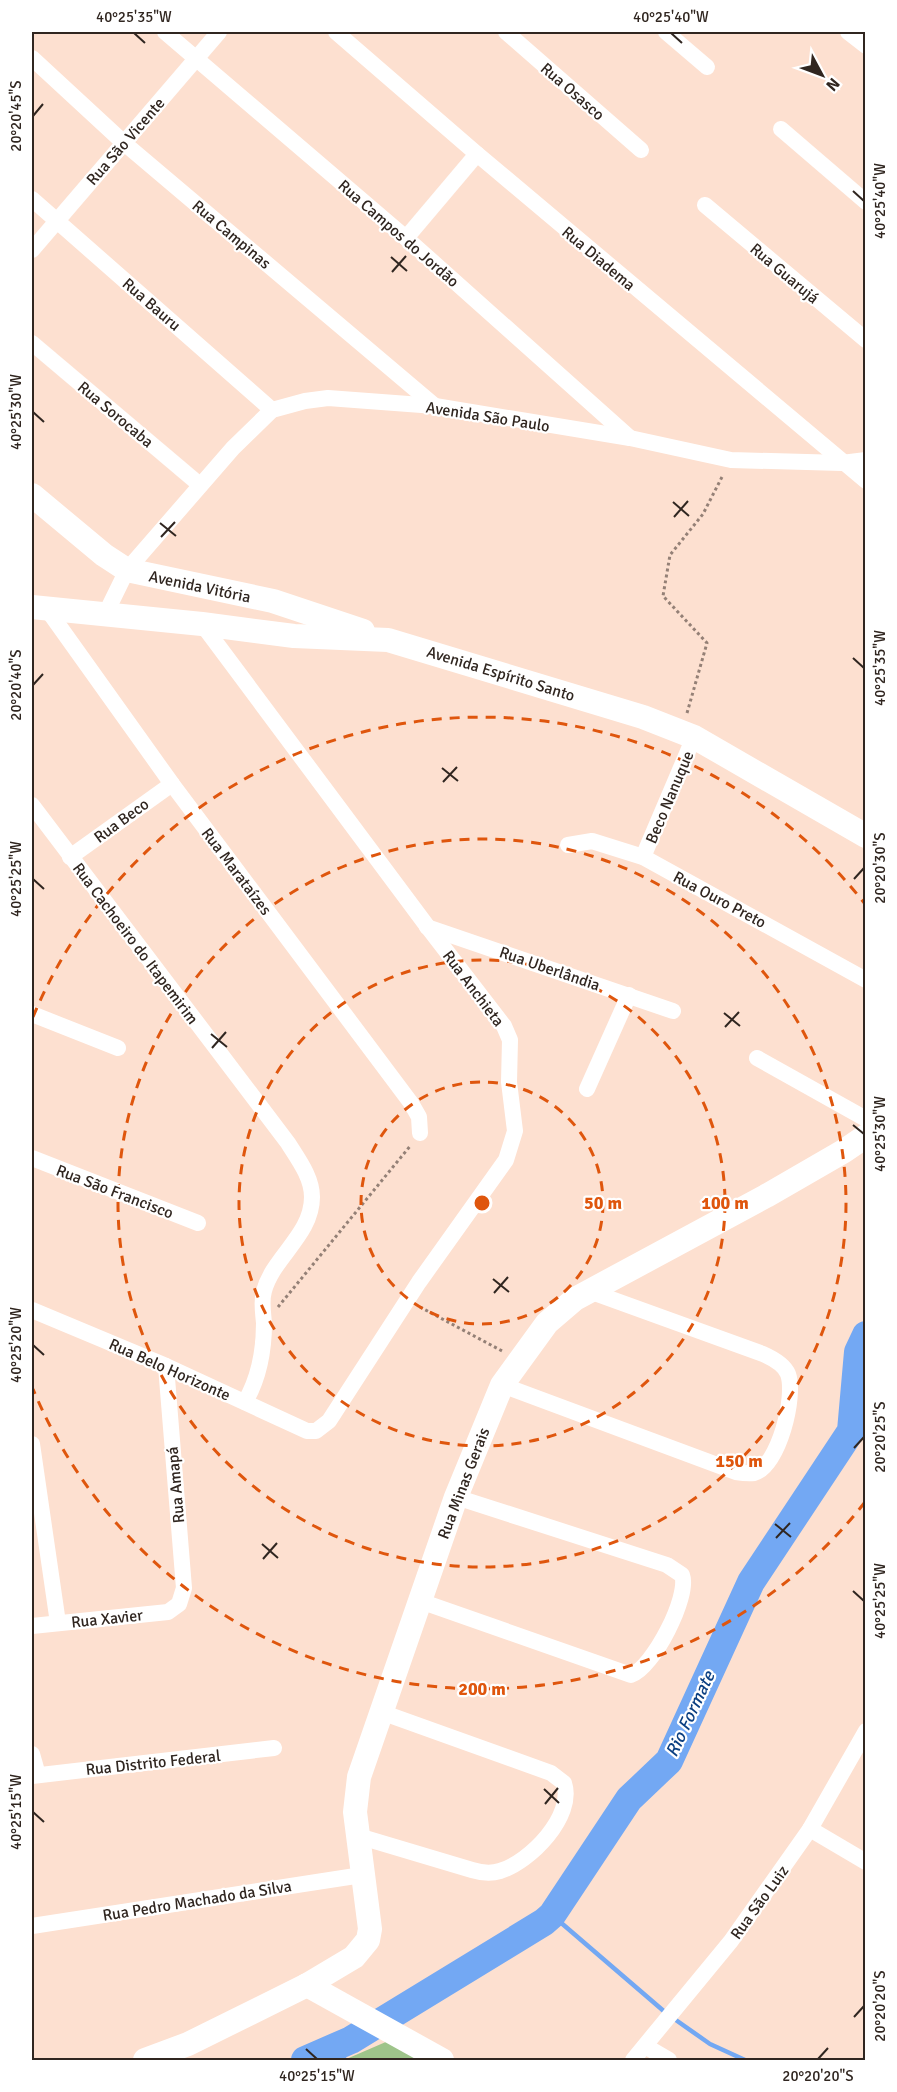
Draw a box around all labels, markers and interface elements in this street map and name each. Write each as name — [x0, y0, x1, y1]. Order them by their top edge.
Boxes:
text: 40°25'35"W — [96, 8, 172, 26]
text: 40°25'40"W — [633, 8, 709, 26]
north arrow — [792, 45, 852, 105]
street label: Rua Osasco — [536, 59, 608, 125]
text: N — [821, 73, 844, 95]
text: 20°20'45"S — [7, 80, 25, 152]
street label: Rua São Vicente — [82, 94, 169, 190]
text: 40°25'40"W — [871, 163, 889, 239]
street label: Rua Campos do Jordão — [334, 176, 463, 292]
street label: Rua Campinas — [188, 196, 275, 274]
street label: Rua Diadema — [558, 222, 639, 295]
street label: Rua Guarujá — [746, 239, 823, 308]
street label: Rua Bauru — [118, 274, 185, 336]
text: 40°25'30"W — [7, 374, 25, 450]
street label: Rua Sorocaba — [73, 377, 157, 452]
street label: Avenida São Paulo — [425, 397, 551, 437]
street label: Avenida Vitória — [147, 566, 253, 608]
text: 40°25'35"W — [871, 630, 889, 706]
street label: Avenida Espírito Santo — [424, 642, 577, 706]
text: 20°20'40"S — [7, 649, 25, 721]
street label: Beco Nanuque — [641, 748, 698, 847]
street label: Rua Beco — [90, 794, 153, 847]
street label: Rua Marataízes — [197, 824, 276, 919]
text: 20°20'30"S — [871, 832, 889, 904]
text: 40°25'25"W — [7, 841, 25, 917]
street label: Rua Cachoeiro do Itapemirim — [68, 859, 203, 1028]
street label: Rua Ouro Preto — [670, 867, 769, 933]
street label: Rua Uberlândia — [497, 942, 603, 996]
street label: Rua Anchieta — [438, 946, 508, 1031]
text: 40°25'30"W — [871, 1096, 889, 1172]
street label: Rua São Francisco — [53, 1160, 176, 1223]
text: 50 m — [584, 1192, 622, 1214]
text: 100 m — [701, 1192, 749, 1214]
centre of rings — [472, 1193, 492, 1213]
text: 40°25'20"W — [7, 1307, 25, 1383]
street label: Rua Belo Horizonte — [106, 1334, 233, 1406]
text: 20°20'25"S — [871, 1401, 889, 1473]
street label: Rua Minas Gerais — [433, 1425, 494, 1542]
street label: Rua Amapá — [163, 1446, 189, 1524]
text: 150 m — [715, 1450, 763, 1472]
text: 40°25'25"W — [871, 1563, 889, 1639]
street label: Rua Xavier — [70, 1605, 144, 1633]
water label: Rio Formate — [661, 1667, 720, 1760]
text: 200 m — [458, 1678, 506, 1700]
street label: Rua Distrito Federal — [85, 1746, 222, 1780]
text: 40°25'15"W — [7, 1774, 25, 1850]
street label: Rua São Luiz — [726, 1862, 793, 1943]
street label: Rua Pedro Machado da Silva — [101, 1876, 293, 1926]
text: 20°20'20"S — [871, 1970, 889, 2042]
text: 40°25'15"W — [279, 2067, 355, 2085]
text: 20°20'20"S — [782, 2067, 854, 2085]

